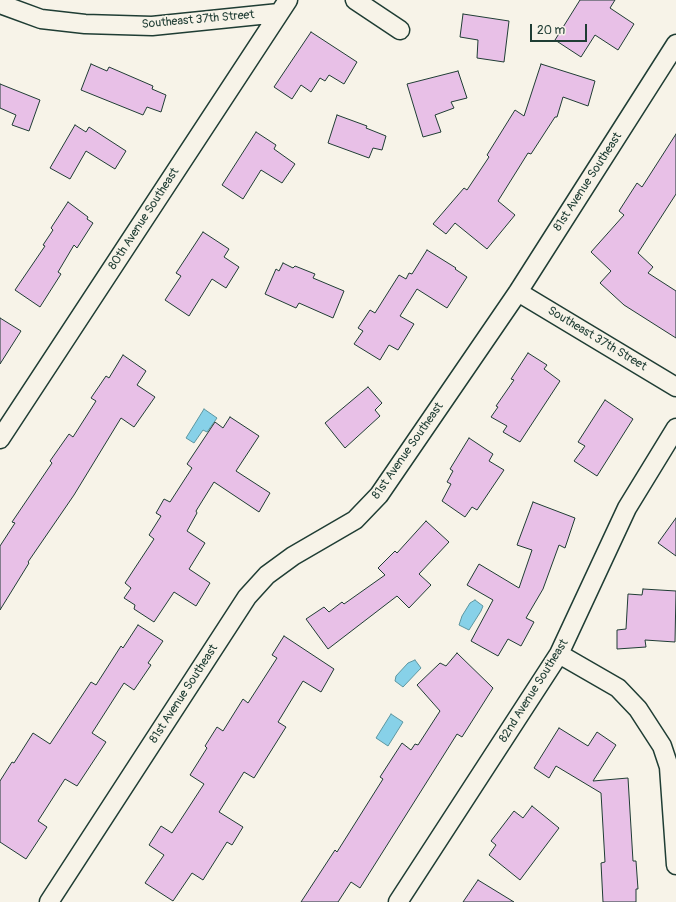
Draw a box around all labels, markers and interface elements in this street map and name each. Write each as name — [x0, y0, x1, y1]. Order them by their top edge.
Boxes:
street label: Southeast 37th Street — [141, 8, 255, 32]
scale bar — [532, 16, 589, 42]
text: 20 m — [537, 23, 565, 38]
street label: 81st Avenue Southeast — [551, 130, 625, 234]
street label: 80th Avenue Southeast — [106, 165, 182, 273]
street label: Southeast 37th Street — [545, 304, 649, 374]
street label: 81st Avenue Southeast — [369, 400, 447, 502]
street label: 82nd Avenue Southeast — [496, 637, 572, 745]
street label: 81st Avenue Southeast — [147, 642, 221, 746]

